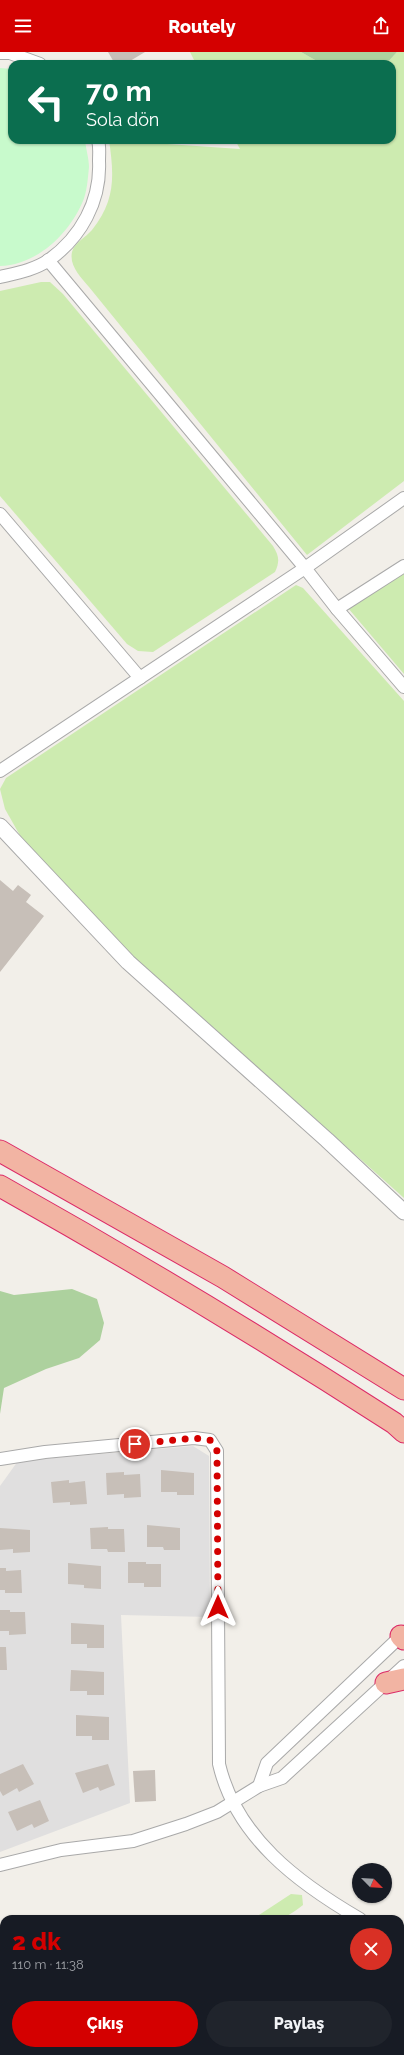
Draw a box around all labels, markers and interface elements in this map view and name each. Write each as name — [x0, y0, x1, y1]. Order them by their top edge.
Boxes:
icon: menu — [12, 15, 34, 37]
icon: share — [370, 15, 392, 37]
text: Routely — [168, 16, 236, 37]
text: 70 m — [86, 75, 152, 108]
icon: left — [20, 76, 72, 128]
text: Sola dön — [86, 109, 159, 130]
pin — [118, 1427, 152, 1461]
icon: arrive — [124, 1433, 146, 1455]
position arrow — [197, 1586, 239, 1628]
north arrow — [352, 1863, 392, 1903]
map controls — [352, 1863, 392, 1903]
text: 2 dk — [12, 1927, 61, 1956]
button: close — [350, 1928, 392, 1970]
text: 110 m · 11:38 — [12, 1957, 84, 1972]
button: Çıkış — [12, 2001, 198, 2047]
button: Paylaş — [206, 2001, 392, 2047]

